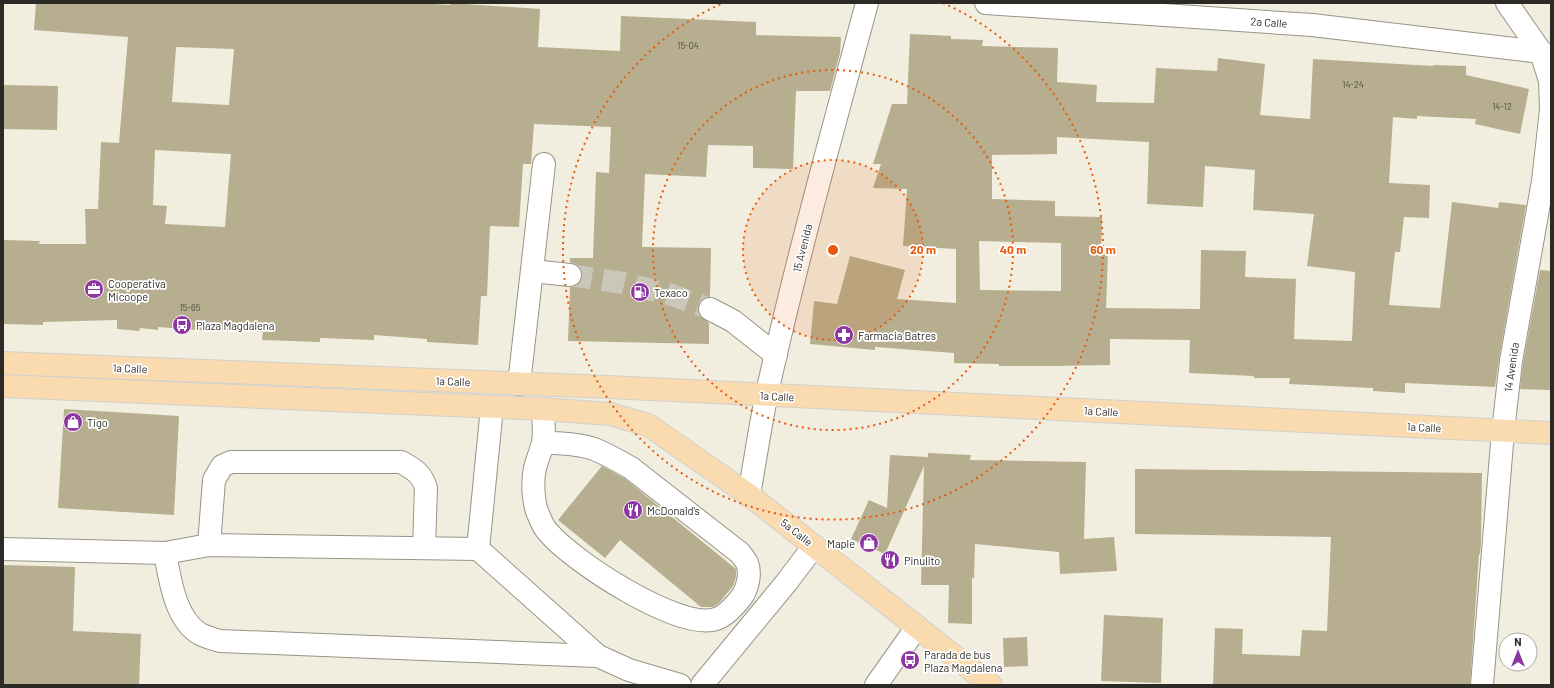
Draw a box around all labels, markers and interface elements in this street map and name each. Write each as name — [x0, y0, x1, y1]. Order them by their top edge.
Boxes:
street label: 2a Calle — [1250, 14, 1288, 30]
house number: 15-04 — [677, 40, 699, 51]
house number: 14-24 — [1342, 79, 1364, 90]
house number: 14-12 — [1492, 101, 1512, 112]
street label: 15 Avenida — [790, 222, 814, 274]
text: 20 m — [910, 242, 936, 256]
text: 40 m — [1000, 242, 1026, 256]
text: 60 m — [1090, 242, 1116, 256]
centre of rings — [826, 243, 840, 257]
place label: Cooperativa Micoope — [108, 277, 166, 303]
office icon: Cooperativa Micoope — [83, 278, 105, 300]
fuel station icon: Texaco — [629, 281, 651, 303]
place label: Texaco — [654, 286, 688, 299]
house number: 15-65 — [180, 302, 201, 313]
bus stop icon: Plaza Magdalena — [171, 314, 193, 336]
place label: Plaza Magdalena — [196, 319, 274, 332]
pharmacy icon: Farmacia Batres — [833, 324, 855, 346]
place label: Farmacia Batres — [858, 329, 936, 342]
street label: 14 Avenida — [1501, 341, 1521, 393]
street label: 1a Calle — [112, 361, 148, 375]
street label: 1a Calle — [435, 374, 471, 388]
street label: 1a Calle — [759, 389, 795, 403]
street label: 1a Calle — [1083, 404, 1119, 418]
shop icon: Tigo — [62, 411, 84, 433]
place label: Tigo — [87, 416, 108, 429]
street label: 1a Calle — [1406, 420, 1442, 434]
restaurant icon: McDonald's — [622, 499, 644, 521]
place label: McDonald's — [647, 504, 700, 517]
street label: 5a Calle — [779, 516, 816, 548]
shop icon: Maple — [858, 532, 880, 554]
place label: Maple — [827, 537, 855, 550]
restaurant icon: Pinulito — [879, 549, 901, 571]
place label: Pinulito — [904, 554, 940, 567]
north arrow — [1498, 632, 1538, 672]
text: N — [1514, 635, 1522, 648]
place label: Parada de bus Plaza Magdalena — [924, 648, 1002, 674]
bus stop icon: Parada de bus Plaza Magdalena — [899, 649, 921, 671]

